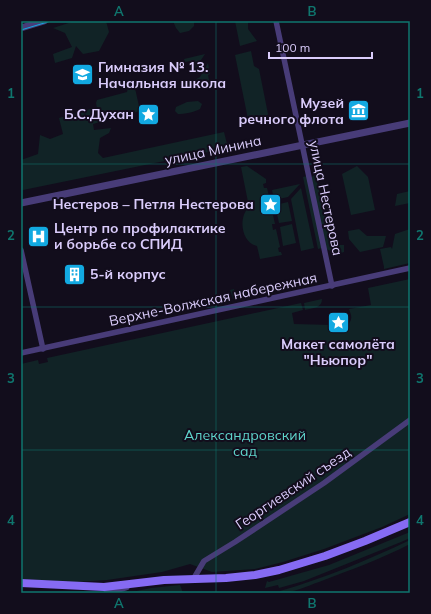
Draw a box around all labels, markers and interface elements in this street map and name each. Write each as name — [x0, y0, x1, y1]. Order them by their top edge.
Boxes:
text: A — [114, 3, 124, 19]
text: B — [308, 3, 317, 19]
scale bar — [269, 34, 372, 60]
text: 100 m — [275, 40, 310, 55]
place label: Гимназия № 13. Начальная школа — [98, 58, 226, 92]
school or university icon: Гимназия № 13. Начальная школа — [70, 62, 96, 88]
text: 1 — [7, 85, 15, 101]
text: 1 — [416, 85, 424, 101]
place label: Музей речного флота — [238, 94, 344, 128]
museum icon: Музей речного флота — [346, 98, 372, 124]
place icon: Б.С.Духан — [136, 101, 162, 127]
place label: Б.С.Духан — [64, 105, 134, 123]
street label: улица Минина — [163, 131, 263, 169]
street label: улица Нестерова — [305, 139, 347, 257]
place icon: Нестеров – Петля Нестерова — [257, 191, 283, 217]
place label: Нестеров – Петля Нестерова — [53, 195, 254, 213]
place label: Центр по профилактике и борьбе со СПИД — [54, 219, 226, 253]
hospital icon: Центр по профилактике и борьбе со СПИД — [25, 223, 51, 249]
text: 2 — [7, 227, 15, 243]
text: 2 — [416, 227, 424, 243]
building icon: 5-й корпус — [61, 261, 87, 287]
place label: 5-й корпус — [90, 265, 166, 283]
street label: Верхне-Волжская набережная — [107, 268, 319, 330]
place icon: Макет самолёта "Ньюпор" — [325, 309, 351, 335]
place label: Макет самолёта "Ньюпор" — [281, 335, 395, 369]
text: 3 — [7, 370, 15, 386]
text: 3 — [416, 370, 424, 386]
park label: Александровский сад — [184, 426, 306, 460]
street label: Георгиевский съезд — [232, 443, 354, 533]
text: 4 — [7, 512, 15, 528]
text: 4 — [416, 512, 424, 528]
text: A — [114, 595, 124, 611]
text: B — [308, 595, 317, 611]

